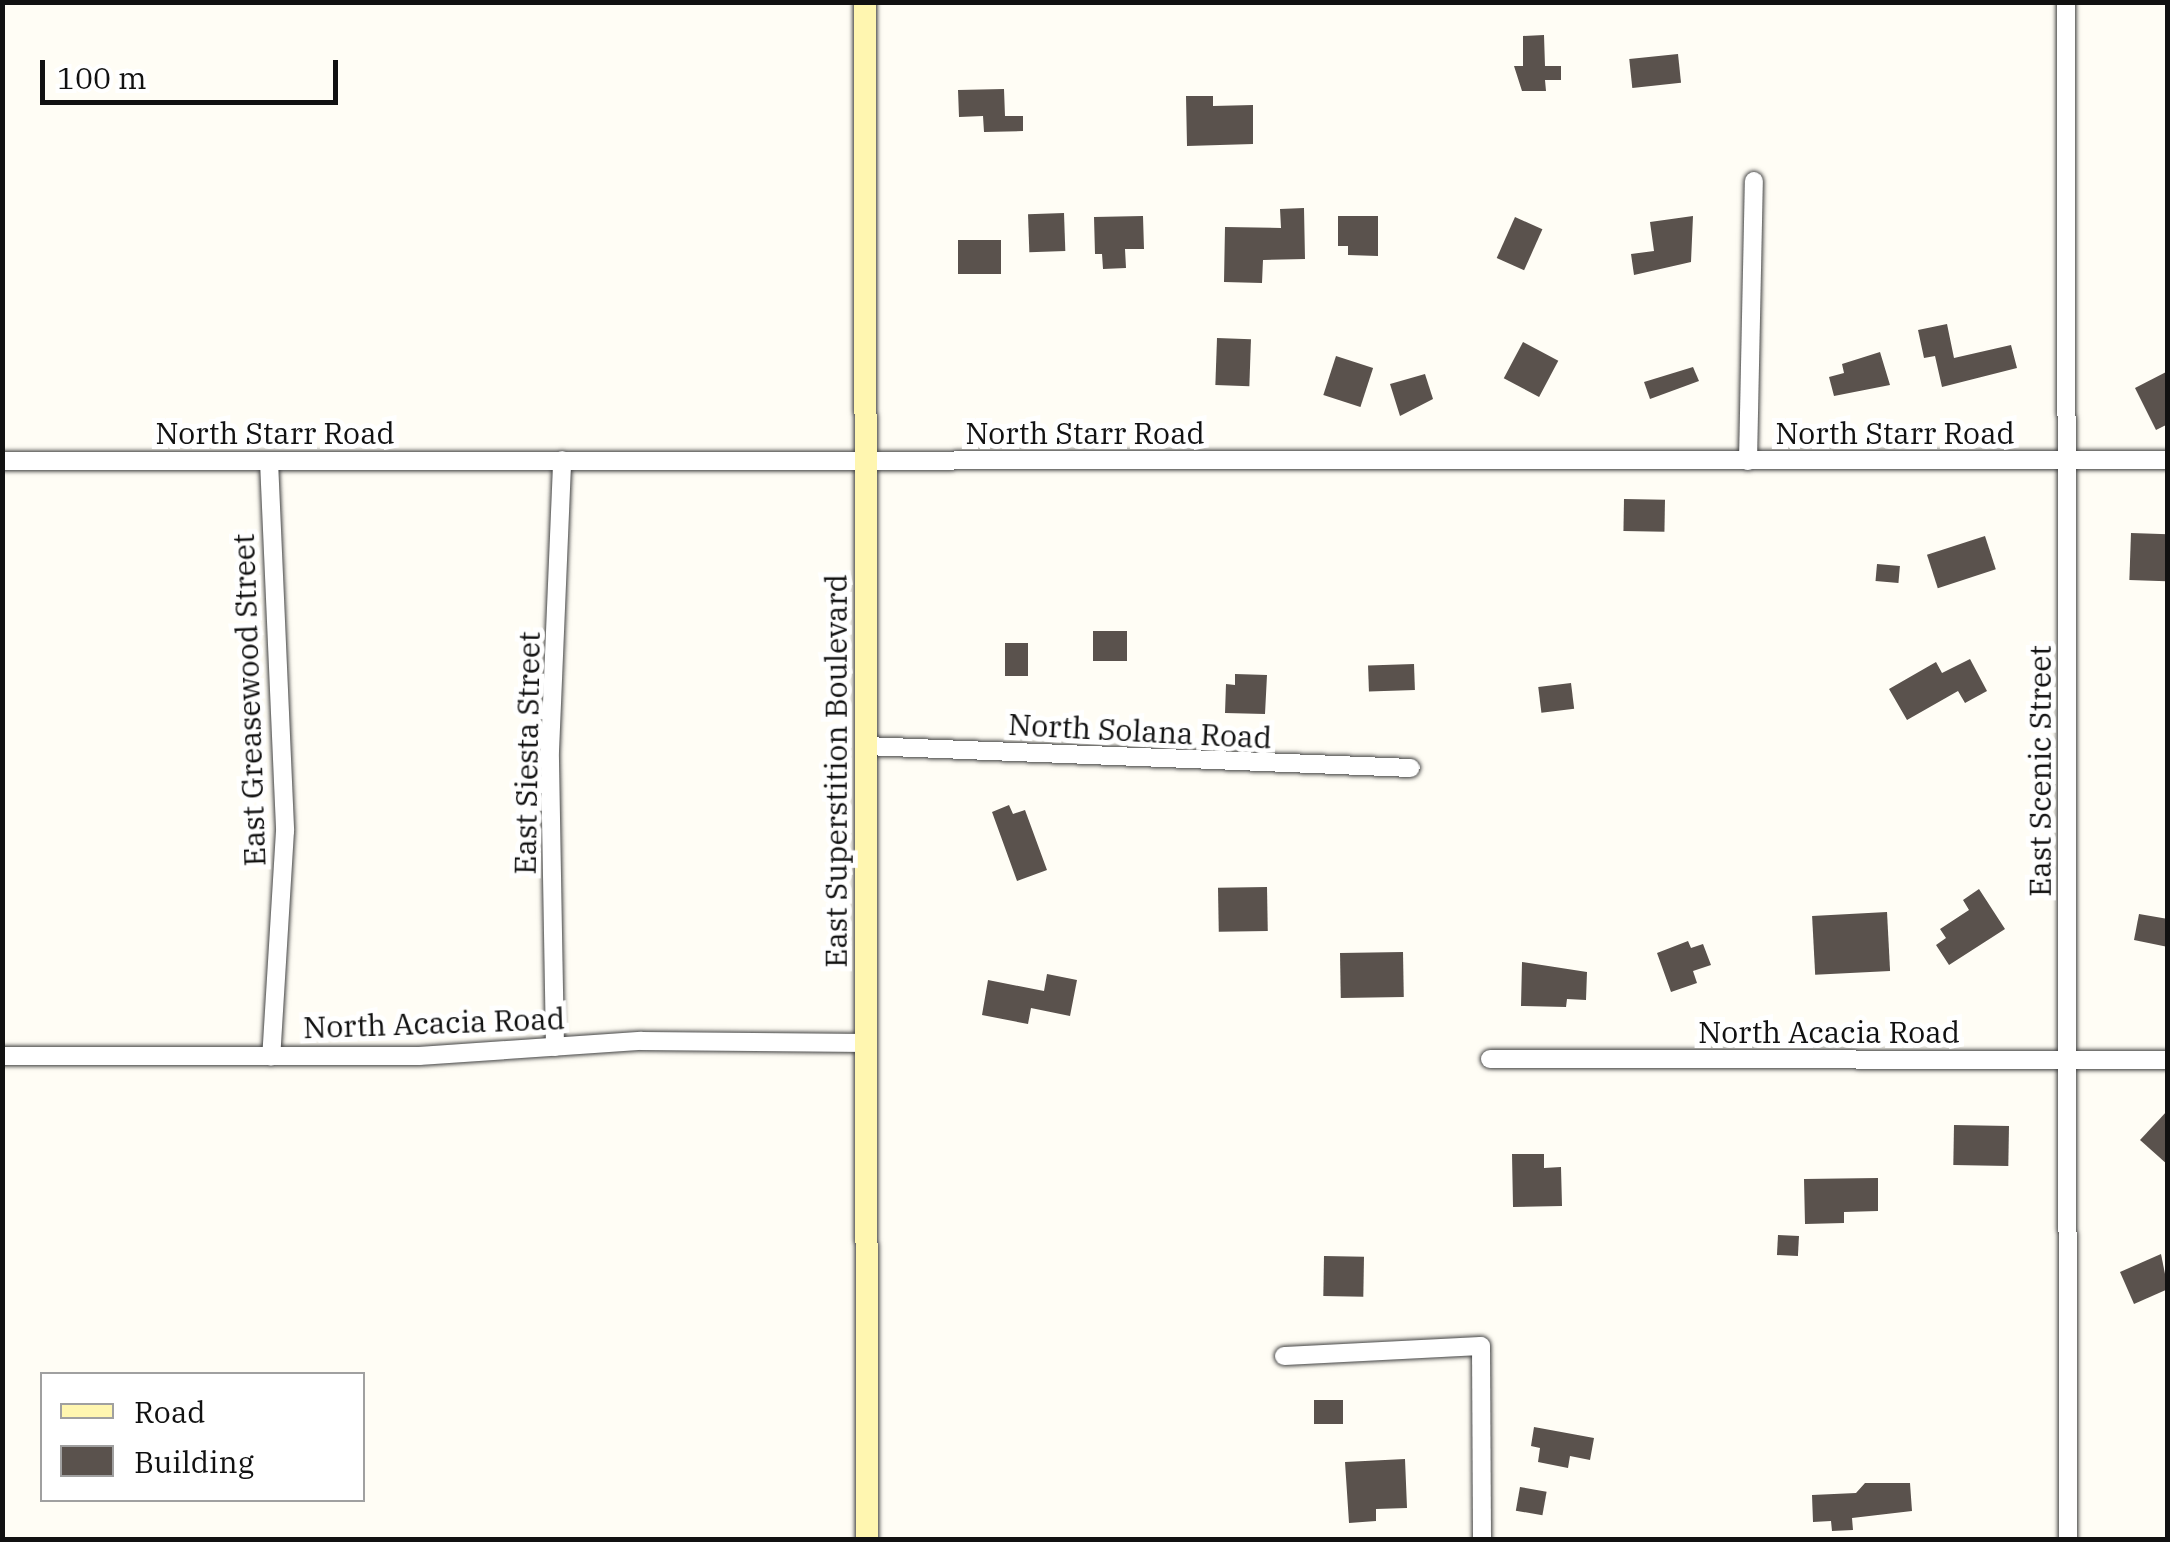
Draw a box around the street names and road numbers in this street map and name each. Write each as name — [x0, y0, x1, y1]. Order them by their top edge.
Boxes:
street label: North Starr Road — [155, 415, 395, 451]
street label: North Starr Road — [965, 415, 1205, 451]
street label: North Starr Road — [1775, 415, 2015, 451]
street label: East Greasewood Street — [225, 533, 273, 867]
street label: East Superstition Boulevard — [818, 574, 854, 968]
street label: East Siesta Street — [507, 631, 547, 875]
street label: East Scenic Street — [2022, 645, 2058, 897]
street label: North Solana Road — [1007, 706, 1273, 756]
street label: North Acacia Road — [302, 1000, 566, 1046]
street label: North Acacia Road — [1698, 1014, 1960, 1050]

